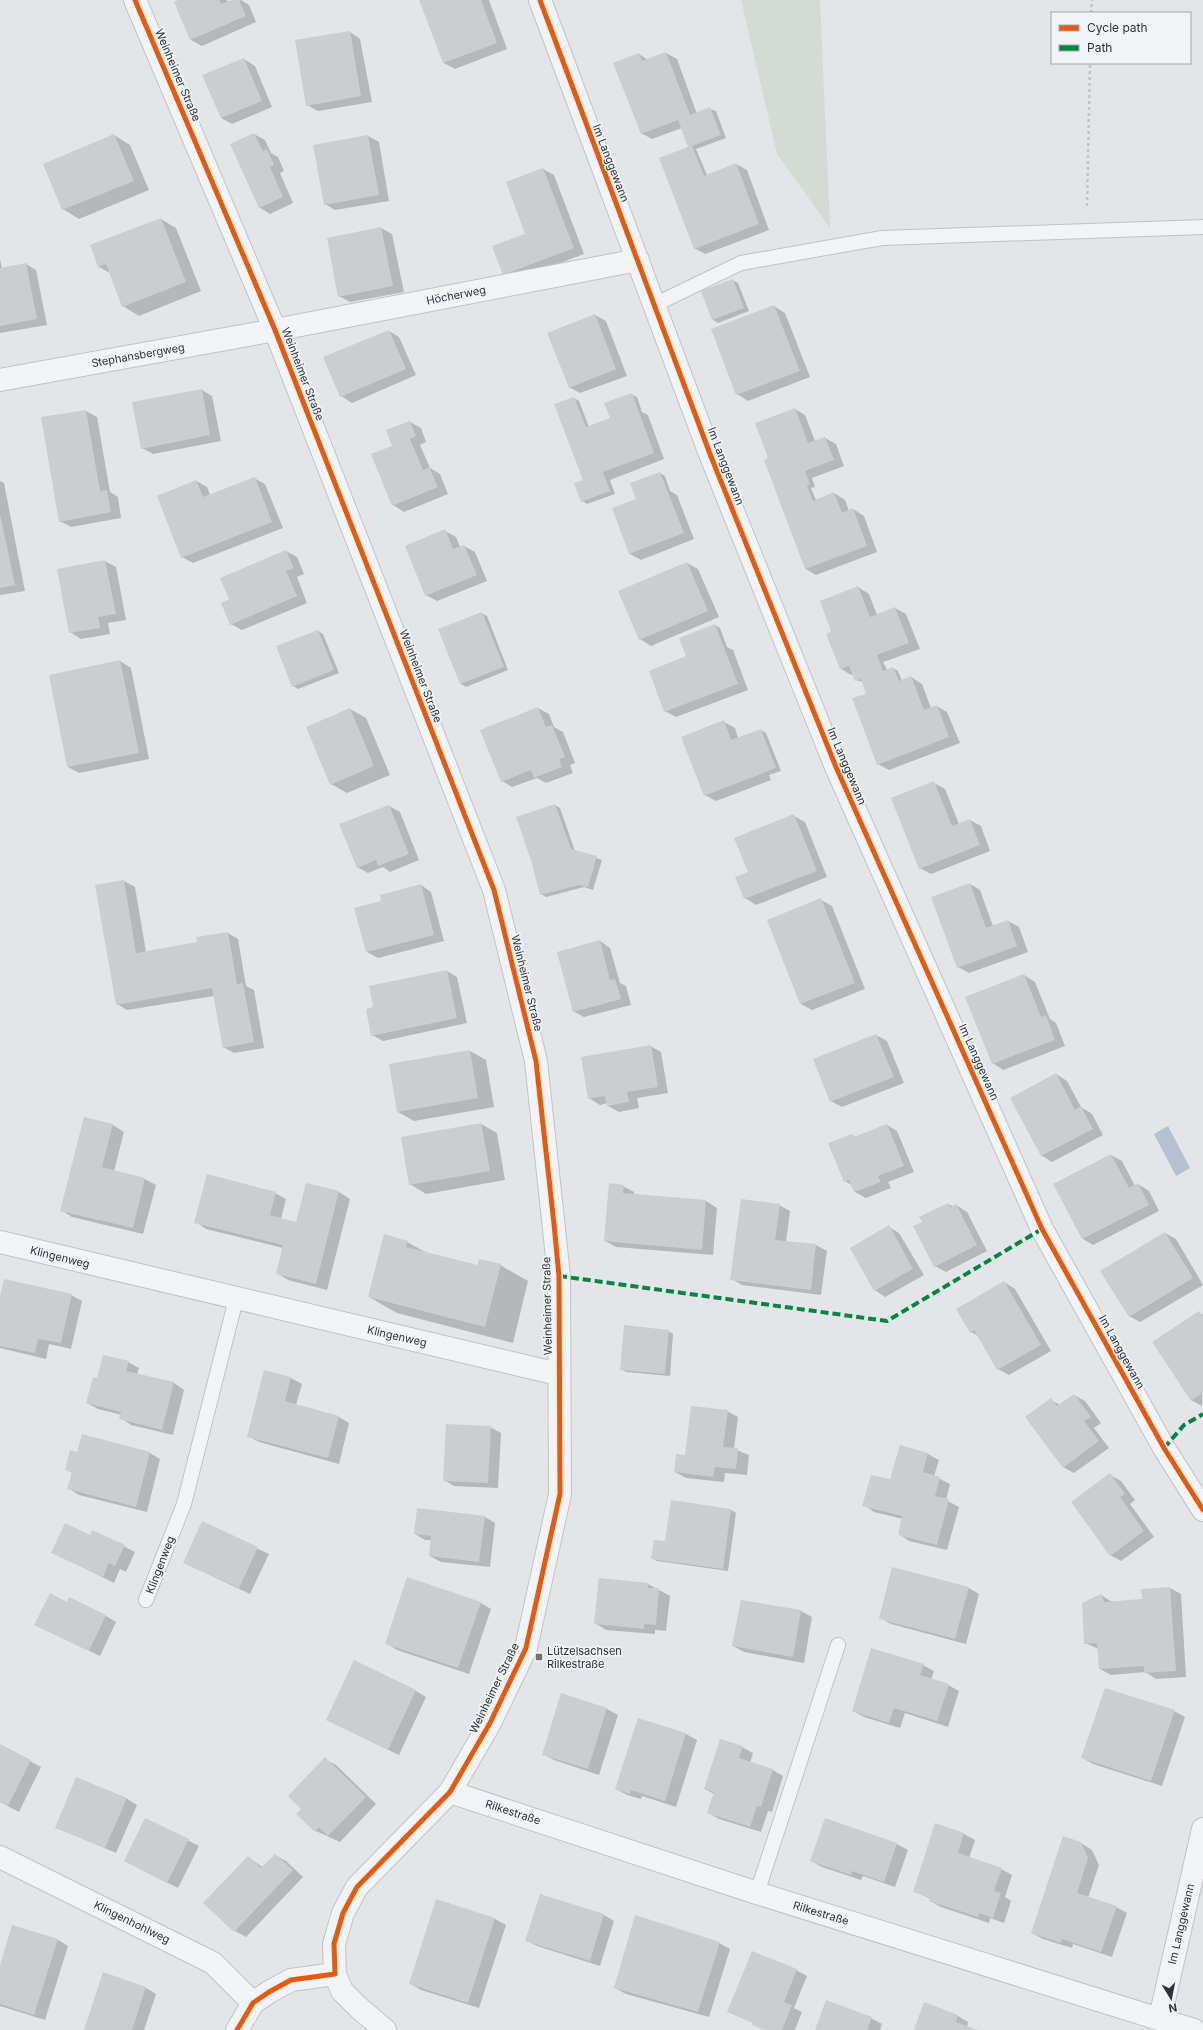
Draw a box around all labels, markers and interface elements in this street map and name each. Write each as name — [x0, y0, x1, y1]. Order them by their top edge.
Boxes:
legend — [1051, 12, 1191, 64]
text: Cycle path — [1087, 20, 1148, 35]
street label: Weinheimer Straße — [152, 27, 204, 123]
text: Path — [1087, 40, 1112, 55]
street label: Im Langgewann — [590, 122, 632, 204]
street label: Höcherweg — [425, 282, 487, 308]
street label: Weinheimer Straße — [279, 325, 327, 423]
street label: Stephansbergweg — [90, 340, 186, 370]
street label: Im Langgewann — [705, 425, 747, 507]
street label: Weinheimer Straße — [397, 627, 445, 725]
street label: Im Langgewann — [824, 725, 870, 807]
street label: Weinheimer Straße — [508, 933, 546, 1033]
street label: Im Langgewann — [956, 1021, 1002, 1103]
street label: Klingenweg — [29, 1243, 91, 1271]
street label: Weinheimer Straße — [539, 1256, 555, 1356]
street label: Im Langgewann — [1096, 1313, 1148, 1391]
street label: Klingenweg — [366, 1322, 428, 1350]
street label: Klingenweg — [143, 1534, 177, 1596]
street label: Weinheimer Straße — [466, 1640, 522, 1736]
place label: Lützelsachsen Rilkestraße — [547, 1644, 622, 1671]
marker: Lützelsachsen Rilkestraße — [534, 1652, 544, 1662]
street label: Rilkestraße — [483, 1796, 543, 1828]
street label: Im Langgewann — [1165, 1882, 1197, 1966]
street label: Klingenhohlweg — [92, 1897, 172, 1947]
street label: Rilkestraße — [791, 1898, 851, 1928]
north arrow — [1151, 1978, 1191, 2018]
text: N — [1167, 2000, 1178, 2015]

